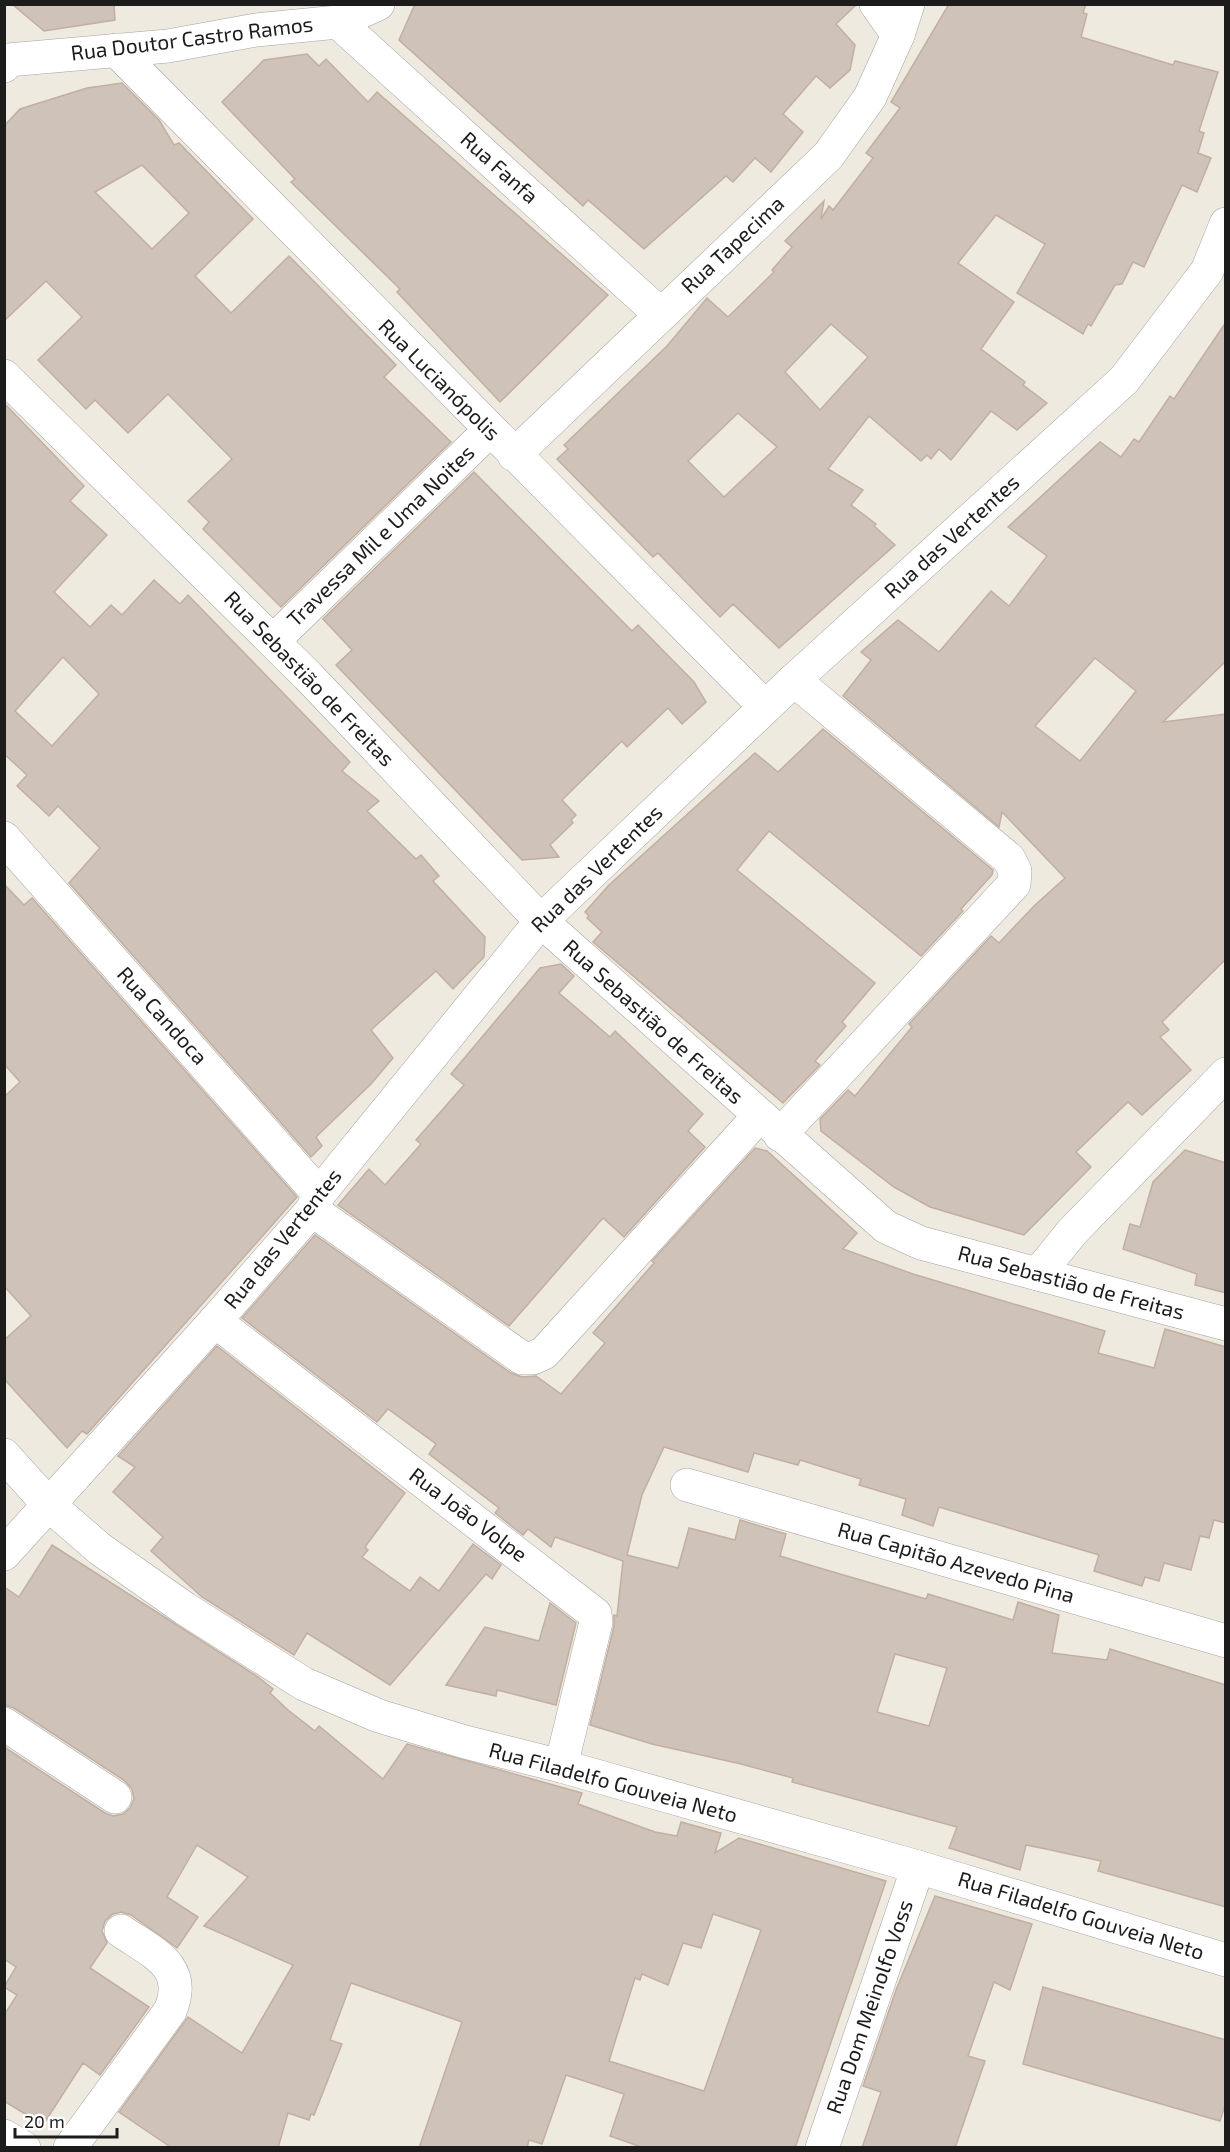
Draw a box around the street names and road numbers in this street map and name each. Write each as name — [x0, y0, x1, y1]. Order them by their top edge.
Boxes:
street label: Rua Doutor Castro Ramos — [69, 10, 314, 65]
street label: Rua Fanfa — [456, 126, 544, 208]
street label: Rua Tapecima — [675, 190, 789, 298]
street label: Rua Lucianópolis — [374, 313, 506, 445]
street label: Travessa Mil e Uma Noites — [281, 439, 479, 631]
street label: Rua das Vertentes — [878, 469, 1024, 603]
street label: Rua Sebastião de Freitas — [220, 585, 400, 771]
street label: Rua das Vertentes — [525, 799, 667, 937]
street label: Rua Sebastião de Freitas — [559, 933, 749, 1108]
street label: Rua Candoca — [113, 961, 213, 1069]
street label: Rua das Vertentes — [218, 1163, 346, 1313]
street label: Rua Sebastião de Freitas — [955, 1239, 1187, 1324]
street label: Rua João Volpe — [405, 1461, 533, 1566]
street label: Rua Capitão Azevedo Pina — [835, 1516, 1078, 1607]
street label: Rua Filadelfo Gouveia Neto — [486, 1736, 740, 1827]
street label: Rua Filadelfo Gouveia Neto — [955, 1865, 1208, 1964]
street label: Rua Dom Meinolfo Voss — [820, 1896, 917, 2117]

